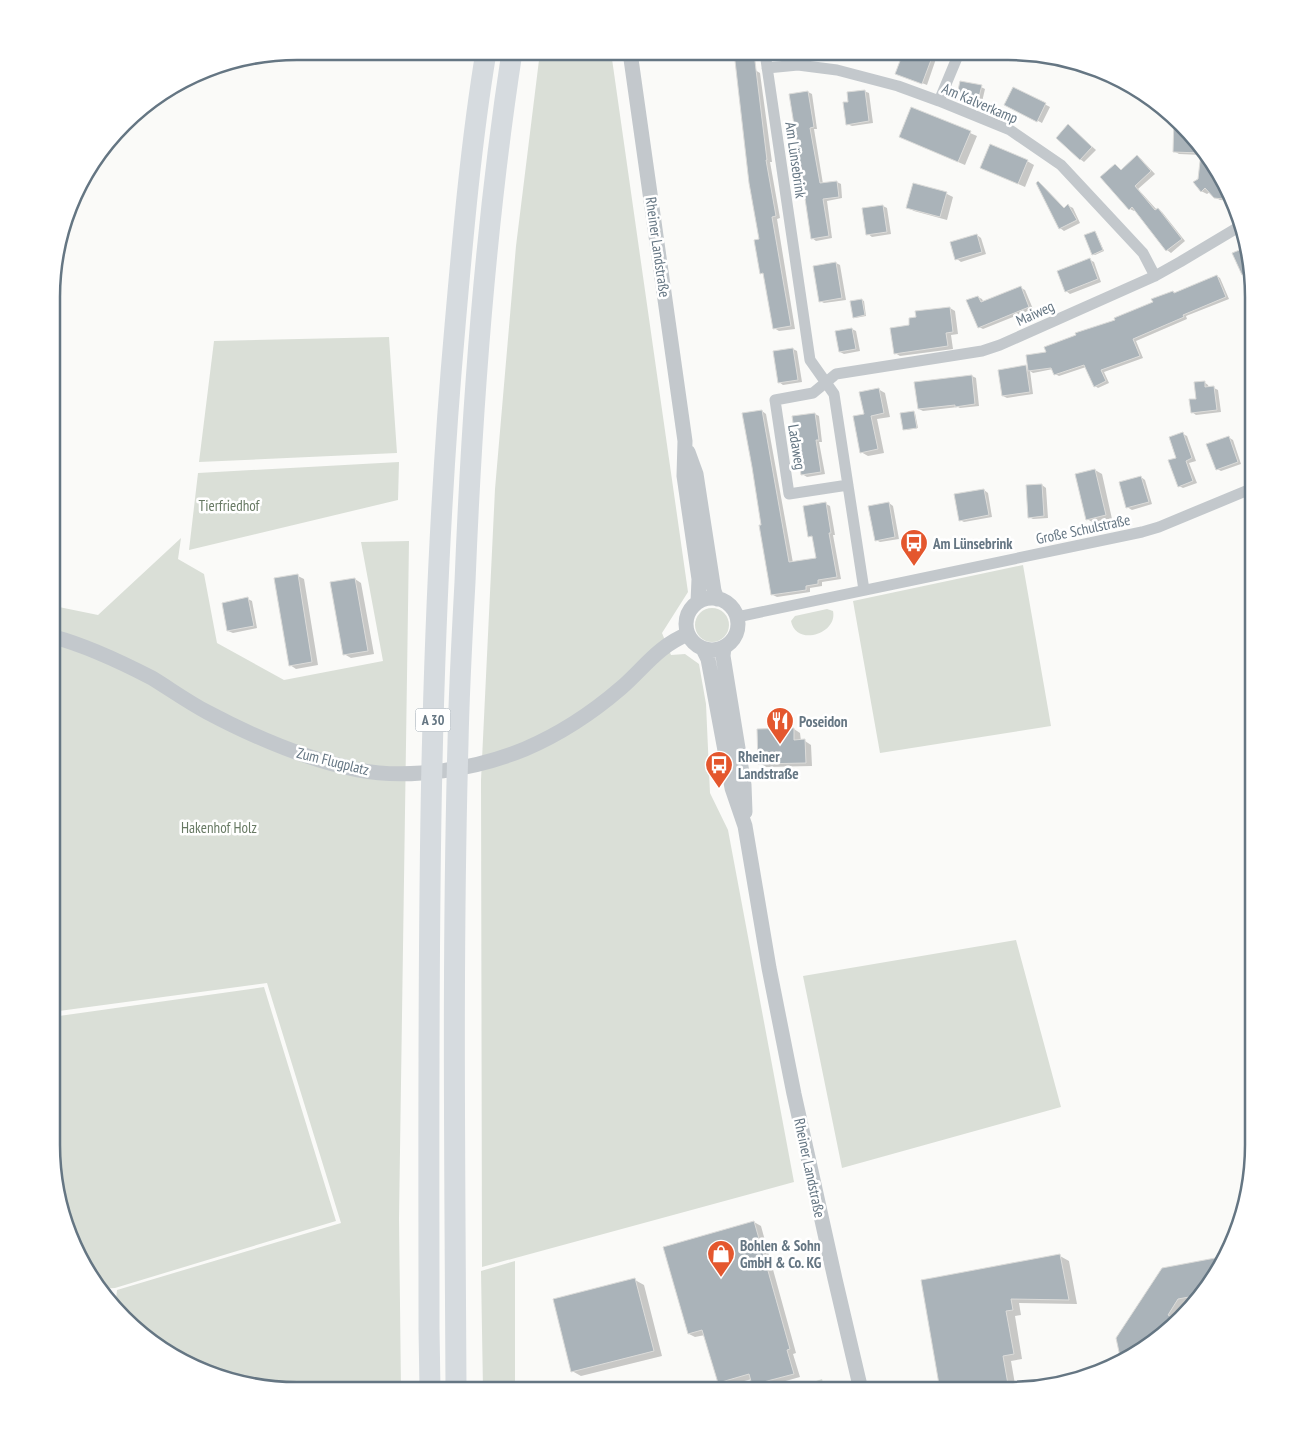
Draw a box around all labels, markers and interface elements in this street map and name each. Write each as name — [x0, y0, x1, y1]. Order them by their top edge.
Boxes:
street label: Am Kalverkamp — [939, 78, 1021, 128]
street label: Am Lünsebrink — [781, 121, 811, 200]
street label: Rheiner Landstraße — [642, 196, 674, 298]
street label: Maiweg — [1013, 296, 1057, 330]
street label: Ladaweg — [784, 423, 810, 471]
park label: Tierfriedhof — [199, 496, 261, 515]
street label: Große Schulstraße — [1034, 510, 1132, 548]
bus stop icon: Am Lünsebrink — [899, 528, 929, 567]
place label: Am Lünsebrink — [932, 534, 1013, 553]
restaurant icon: Poseidon — [765, 706, 795, 745]
road number: A 30 — [416, 708, 450, 732]
place label: Poseidon — [799, 712, 848, 731]
street label: Zum Flugplatz — [295, 743, 371, 779]
place label: Rheiner Landstraße — [738, 747, 799, 783]
bus stop icon: Rheiner Landstraße — [704, 750, 734, 789]
park label: Hakenhof Holz — [181, 818, 257, 837]
street label: Rheiner Landstraße — [790, 1117, 830, 1219]
place label: Bohlen & Sohn GmbH & Co. KG — [740, 1236, 822, 1272]
shop icon: Bohlen & Sohn GmbH & Co. KG — [706, 1239, 736, 1278]

